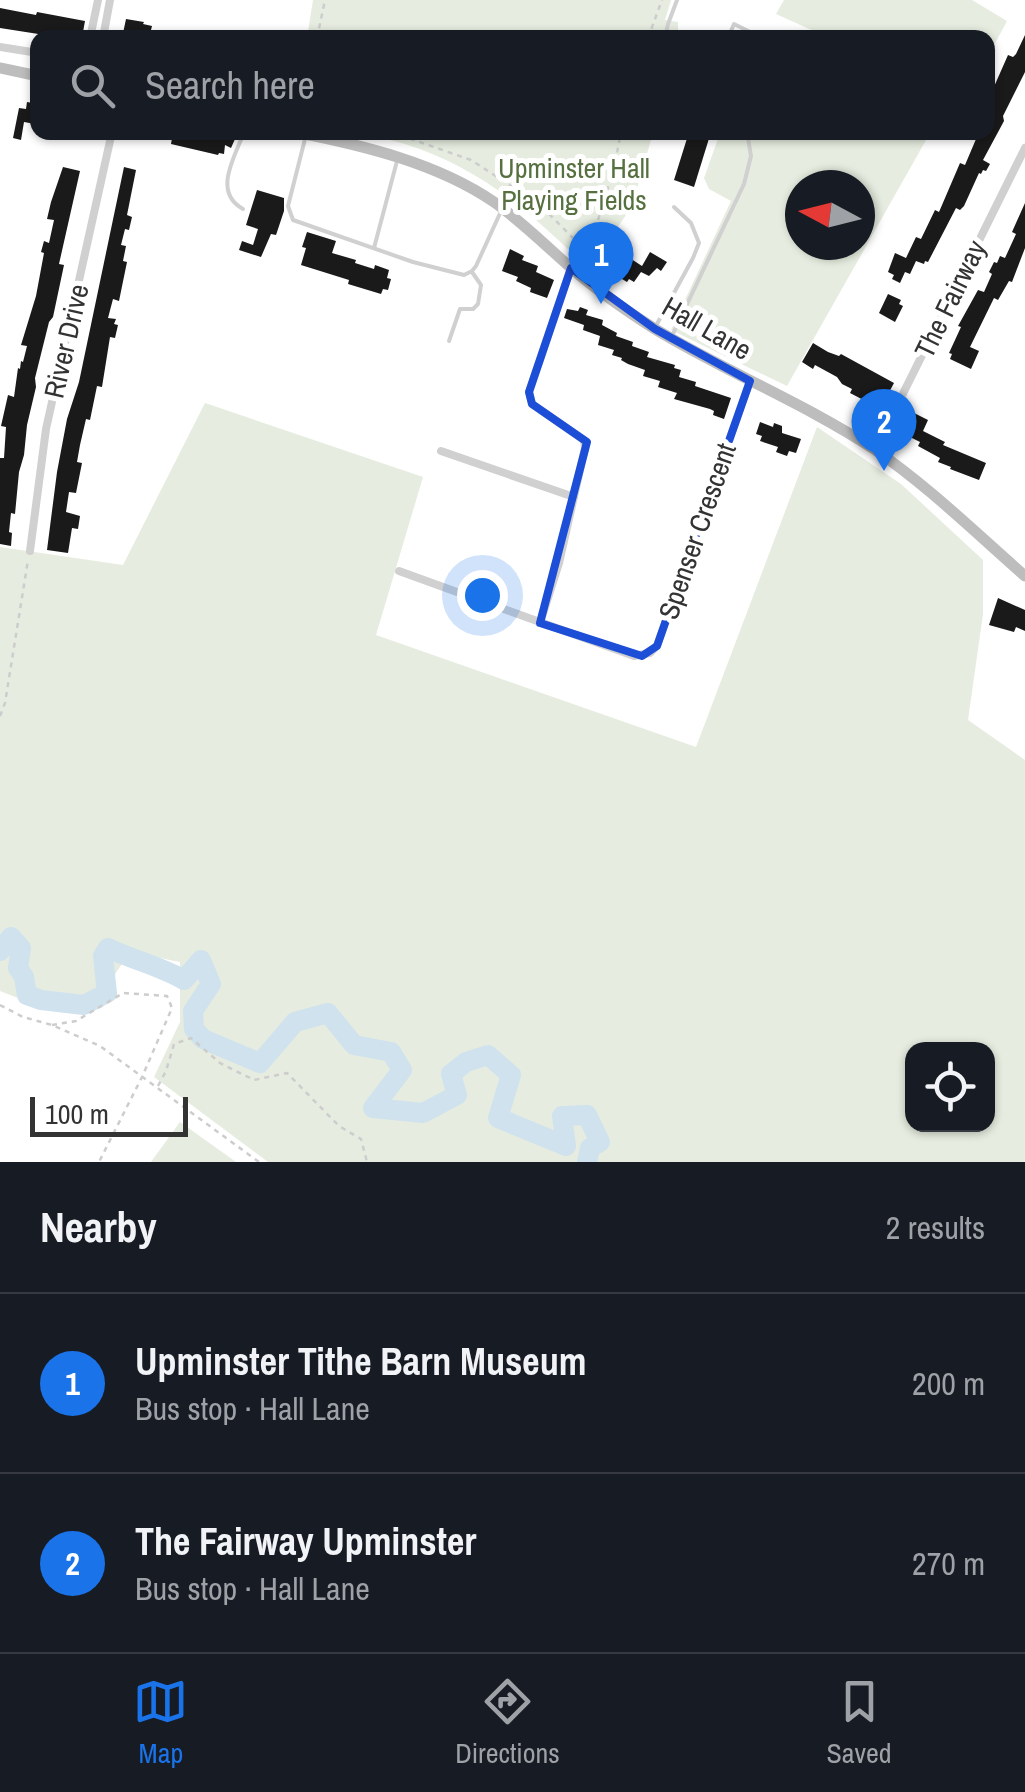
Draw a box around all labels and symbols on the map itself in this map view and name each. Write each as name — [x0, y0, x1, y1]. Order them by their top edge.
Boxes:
park label: Upminster Hall Playing Fields — [498, 149, 650, 219]
north arrow — [785, 170, 875, 260]
pin: 1 — [568, 222, 634, 304]
street label: The Fairway — [905, 233, 995, 364]
street label: River Drive — [34, 280, 98, 402]
street label: Hall Lane — [655, 287, 759, 369]
pin: 2 — [852, 388, 916, 471]
street label: Spenser Crescent — [649, 438, 745, 624]
your location — [457, 570, 508, 621]
scale bar — [30, 1092, 188, 1136]

